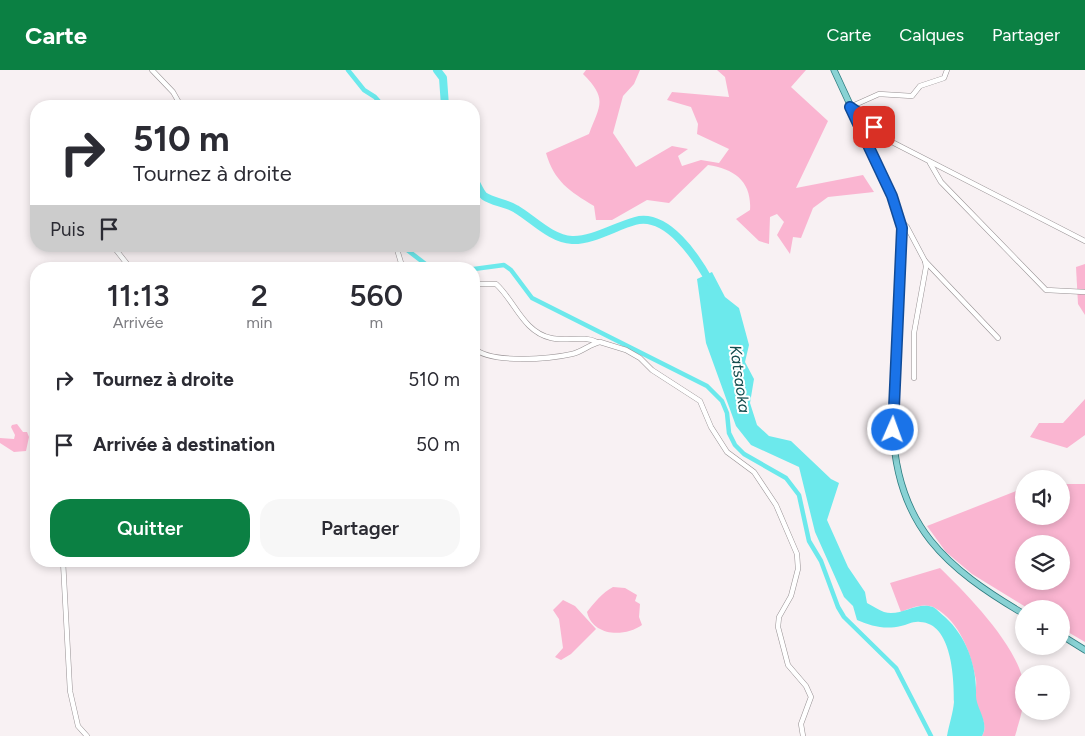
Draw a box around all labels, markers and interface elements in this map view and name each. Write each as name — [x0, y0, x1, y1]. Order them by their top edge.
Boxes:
text: Carte — [25, 21, 87, 50]
text: Carte — [826, 24, 871, 46]
text: Calques — [899, 24, 964, 46]
text: Partager — [992, 24, 1060, 46]
pin — [853, 106, 895, 148]
icon: arrive — [860, 113, 888, 141]
text: 510 m — [133, 118, 230, 160]
icon: right — [50, 120, 115, 185]
text: Tournez à droite — [133, 160, 292, 187]
icon: arrive — [95, 215, 123, 243]
text: Puis — [50, 218, 85, 241]
text: 11:13 — [107, 277, 169, 314]
text: 2 — [251, 277, 268, 314]
text: 560 — [349, 277, 403, 314]
text: Arrivée — [113, 313, 164, 332]
text: min — [246, 313, 273, 332]
text: m — [369, 313, 383, 332]
water label: Katsaoka — [726, 344, 754, 414]
icon: right — [50, 366, 78, 394]
text: Tournez à droite — [93, 368, 234, 391]
text: 510 m — [408, 368, 460, 391]
position arrow — [866, 403, 918, 455]
icon: arrive — [50, 431, 78, 459]
text: Arrivée à destination — [93, 433, 275, 456]
text: 50 m — [416, 433, 460, 456]
map controls — [1015, 470, 1070, 720]
button: sound — [1015, 470, 1070, 525]
button: Quitter — [50, 499, 250, 557]
button: Partager — [260, 499, 460, 557]
button: layers — [1015, 535, 1070, 590]
button: + — [1015, 600, 1070, 655]
button: − — [1015, 665, 1070, 720]

